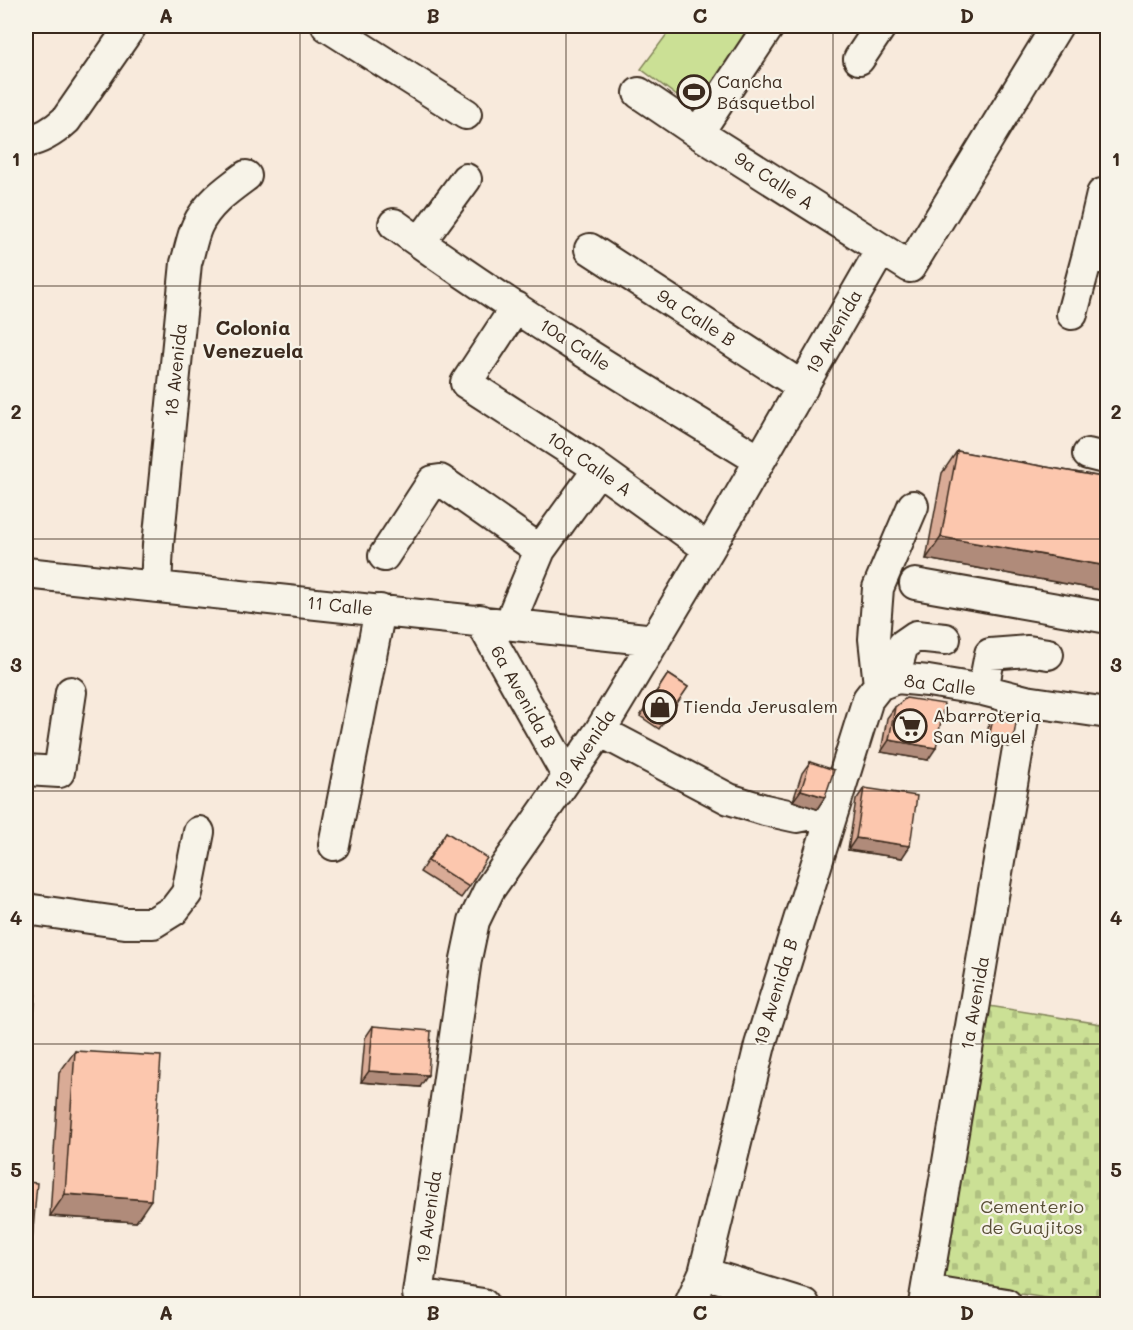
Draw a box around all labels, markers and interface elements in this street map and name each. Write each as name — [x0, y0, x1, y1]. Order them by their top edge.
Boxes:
text: A — [159, 2, 173, 28]
text: B — [426, 2, 440, 28]
text: C — [693, 2, 708, 28]
text: D — [960, 2, 974, 28]
place label: Cancha Básquetbol — [717, 69, 815, 114]
sports icon: Cancha Básquetbol — [676, 74, 712, 110]
text: 1 — [12, 145, 20, 171]
text: 1 — [1112, 145, 1120, 171]
street label: 9a Calle A — [730, 146, 819, 215]
street label: 9a Calle B — [653, 283, 740, 351]
street label: 19 Avenida — [799, 285, 867, 378]
street label: 10a Calle — [535, 312, 616, 376]
district label: Colonia Venezuela — [203, 314, 303, 363]
street label: 18 Avenida — [158, 322, 192, 418]
text: 2 — [10, 398, 22, 424]
text: 2 — [1110, 398, 1122, 424]
street label: 10a Calle A — [542, 425, 637, 501]
street label: 11 Calle — [306, 590, 374, 620]
street label: 6a Avenida B — [486, 641, 562, 752]
text: 3 — [10, 651, 22, 677]
text: 3 — [1110, 651, 1122, 677]
street label: 8a Calle — [903, 668, 977, 700]
shop icon: Tienda Jerusalem — [642, 689, 678, 725]
place label: Tienda Jerusalem — [683, 694, 838, 718]
place label: Abarroteria San Miguel — [933, 703, 1042, 748]
street label: 19 Avenida — [548, 704, 620, 795]
supermarket icon: Abarroteria San Miguel — [892, 708, 928, 744]
text: 4 — [10, 904, 23, 930]
text: 4 — [1110, 904, 1123, 930]
street label: 19 Avenida B — [747, 935, 803, 1048]
street label: 1a Avenida — [954, 954, 994, 1051]
text: 5 — [10, 1156, 22, 1182]
text: 5 — [1110, 1156, 1122, 1182]
street label: 19 Avenida — [410, 1169, 446, 1265]
park label: Cementerio de Guajitos — [980, 1194, 1084, 1239]
text: A — [159, 1299, 173, 1325]
text: B — [426, 1299, 440, 1325]
text: C — [693, 1299, 708, 1325]
text: D — [960, 1299, 974, 1325]

